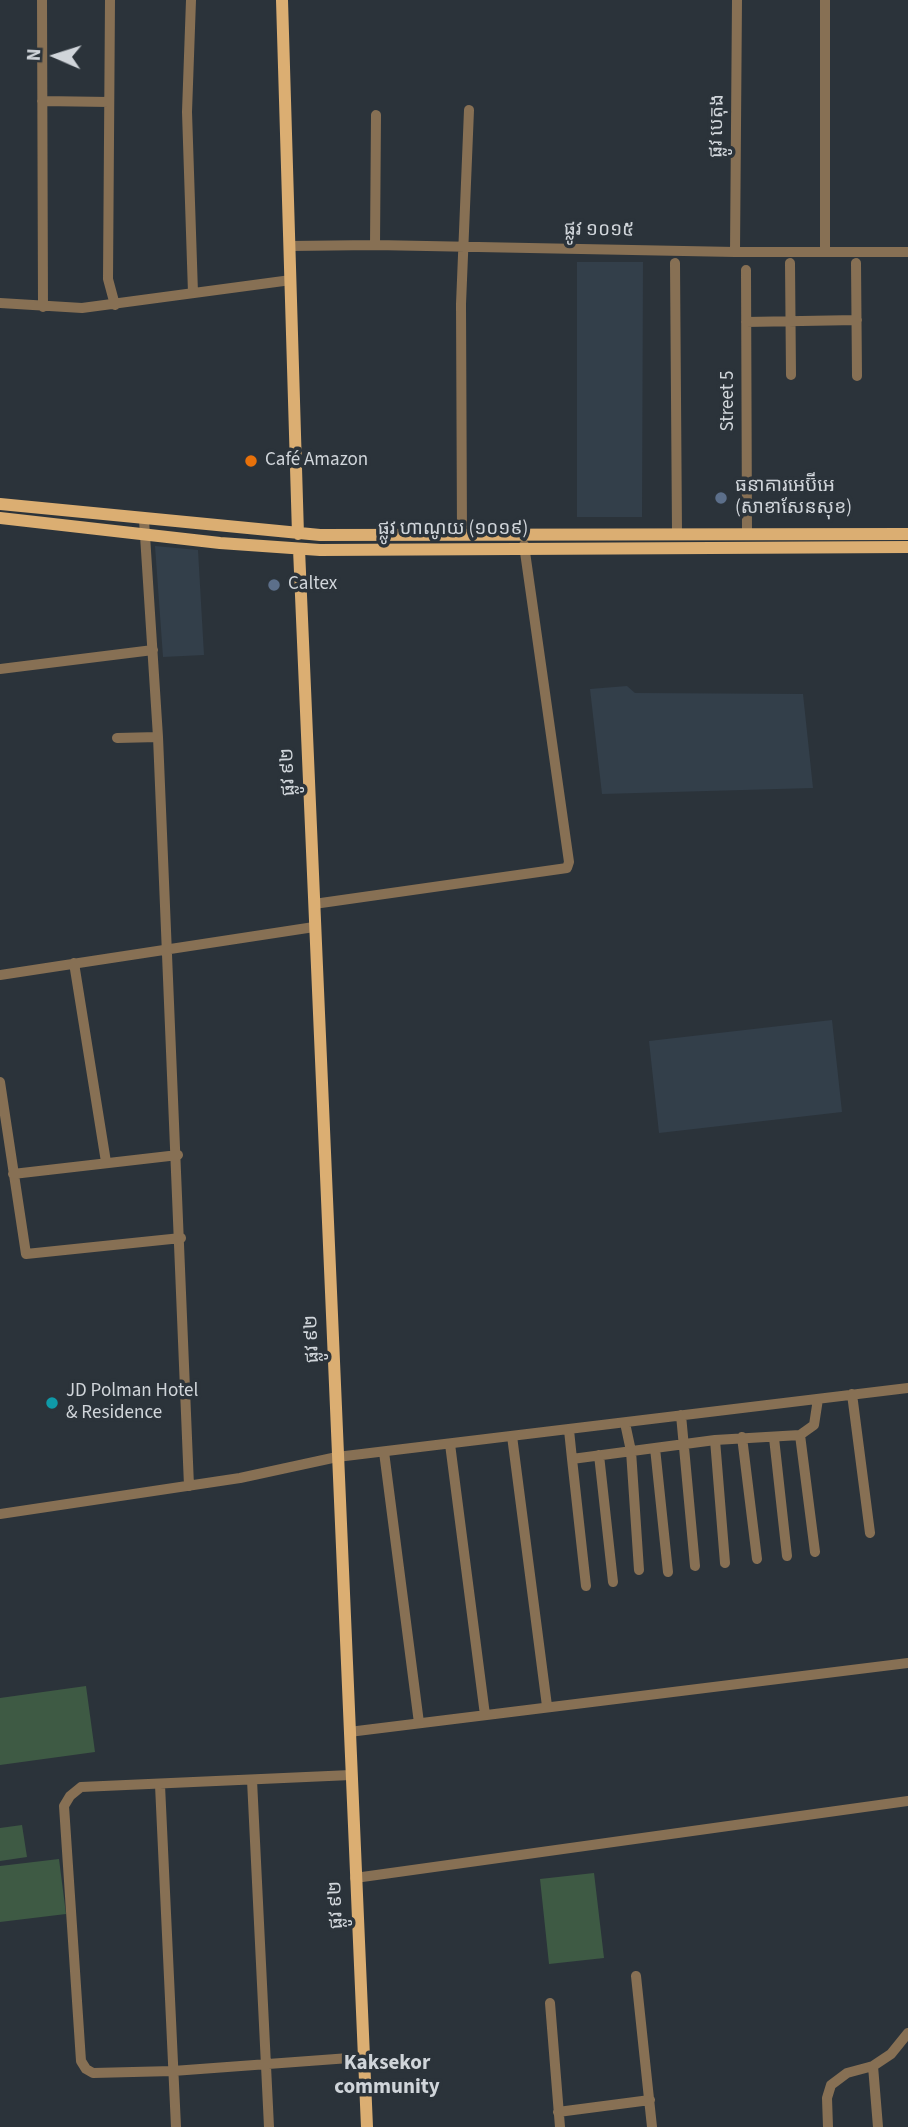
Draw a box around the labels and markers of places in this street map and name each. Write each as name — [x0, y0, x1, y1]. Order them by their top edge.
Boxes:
place label: Café Amazon — [265, 450, 368, 472]
marker: Café Amazon — [243, 453, 259, 469]
place label: ធនាគារអេប៊ីអេ (សាខាសែនសុខ) — [735, 476, 852, 520]
marker: ធនាគារអេប៊ីអេ (សាខាសែនសុខ) — [713, 490, 729, 506]
place label: Caltex — [288, 574, 337, 596]
marker: Caltex — [266, 577, 282, 593]
place label: JD Polman Hotel & Residence — [66, 1381, 198, 1425]
marker: JD Polman Hotel & Residence — [44, 1395, 60, 1411]

